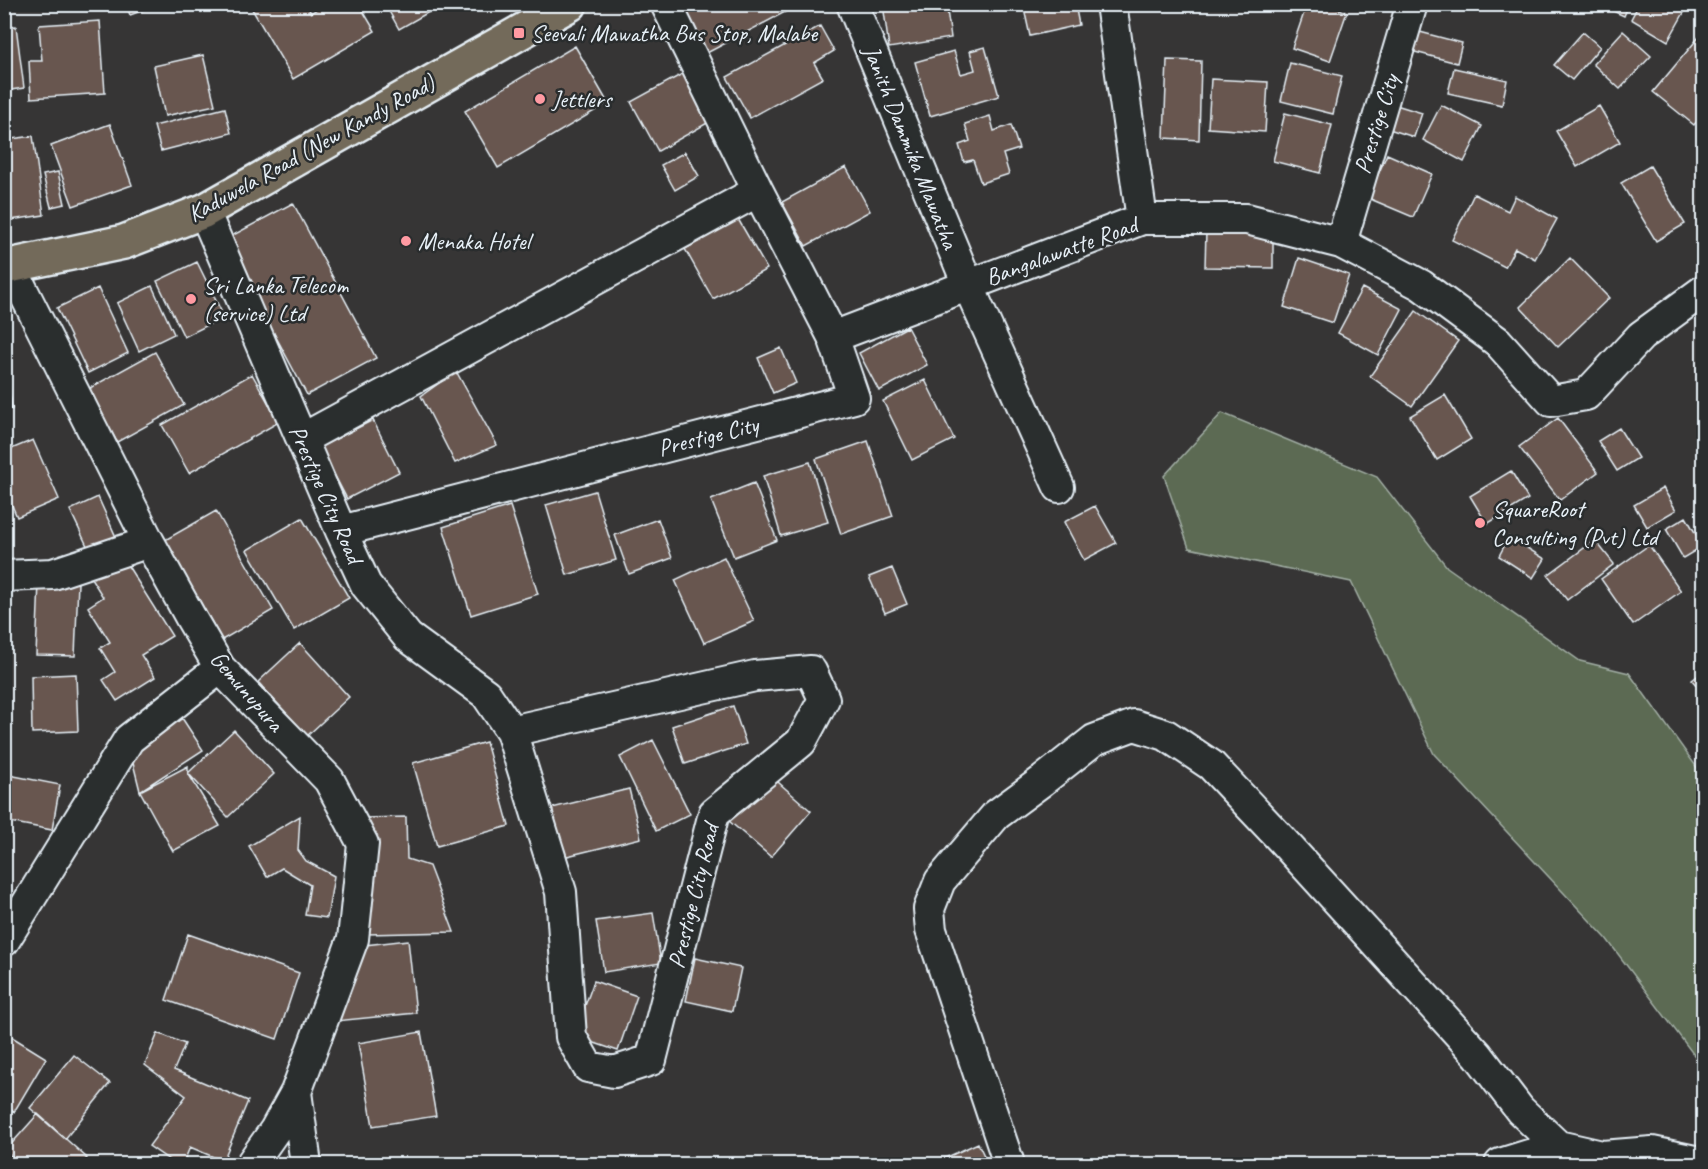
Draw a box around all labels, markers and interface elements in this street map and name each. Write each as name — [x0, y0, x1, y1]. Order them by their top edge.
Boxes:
place label: Seevali Mawatha Bus Stop, Malabe — [531, 18, 819, 48]
marker: Seevali Mawatha Bus Stop, Malabe — [512, 26, 526, 40]
street label: Janith Dammika Mawatha — [856, 40, 966, 254]
street label: Kaduwela Road (New Kandy Road) — [182, 67, 441, 229]
street label: Prestige City — [1347, 69, 1406, 177]
place label: Jettlers — [551, 84, 613, 114]
marker: Jettlers — [533, 92, 547, 106]
street label: Bangalawatte Road — [981, 208, 1144, 292]
place label: Menaka Hotel — [418, 226, 534, 256]
marker: Menaka Hotel — [399, 234, 413, 248]
place label: Sri Lanka Telecom (service) Ltd — [203, 270, 349, 328]
marker: Sri Lanka Telecom (service) Ltd — [184, 292, 198, 306]
street label: Prestige City — [655, 409, 763, 463]
street label: Prestige City Road — [282, 420, 371, 571]
place label: SquareRoot Consulting (Pvt) Ltd — [1492, 494, 1661, 552]
marker: SquareRoot Consulting (Pvt) Ltd — [1473, 516, 1487, 530]
street label: Gemunupura — [204, 644, 291, 739]
street label: Prestige City Road — [661, 817, 726, 971]

